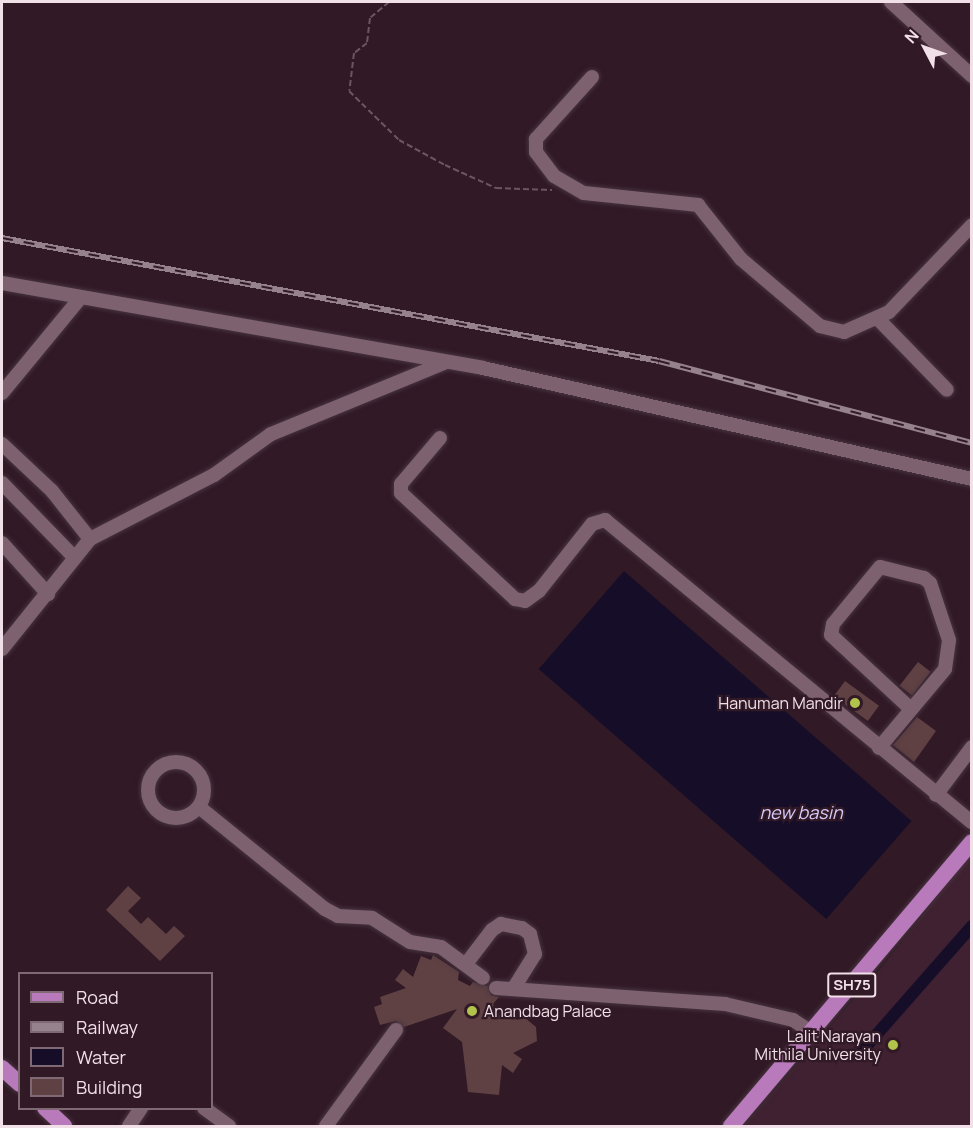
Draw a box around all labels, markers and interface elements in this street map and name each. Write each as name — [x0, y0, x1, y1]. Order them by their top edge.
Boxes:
north arrow — [895, 18, 955, 78]
text: N — [899, 25, 923, 48]
place label: Hanuman Mandir — [718, 693, 843, 713]
marker: Hanuman Mandir — [848, 696, 862, 710]
water label: new basin — [759, 801, 843, 823]
legend — [18, 972, 213, 1110]
road number: SH75 — [826, 973, 878, 997]
text: Road — [76, 985, 119, 1009]
place label: Anandbag Palace — [484, 1001, 611, 1021]
marker: Anandbag Palace — [465, 1004, 479, 1018]
text: Railway — [76, 1015, 138, 1039]
place label: Lalit Narayan Mithila University — [755, 1026, 881, 1064]
marker: Lalit Narayan Mithila University — [886, 1038, 900, 1052]
text: Water — [76, 1045, 126, 1069]
text: Building — [76, 1075, 142, 1099]

